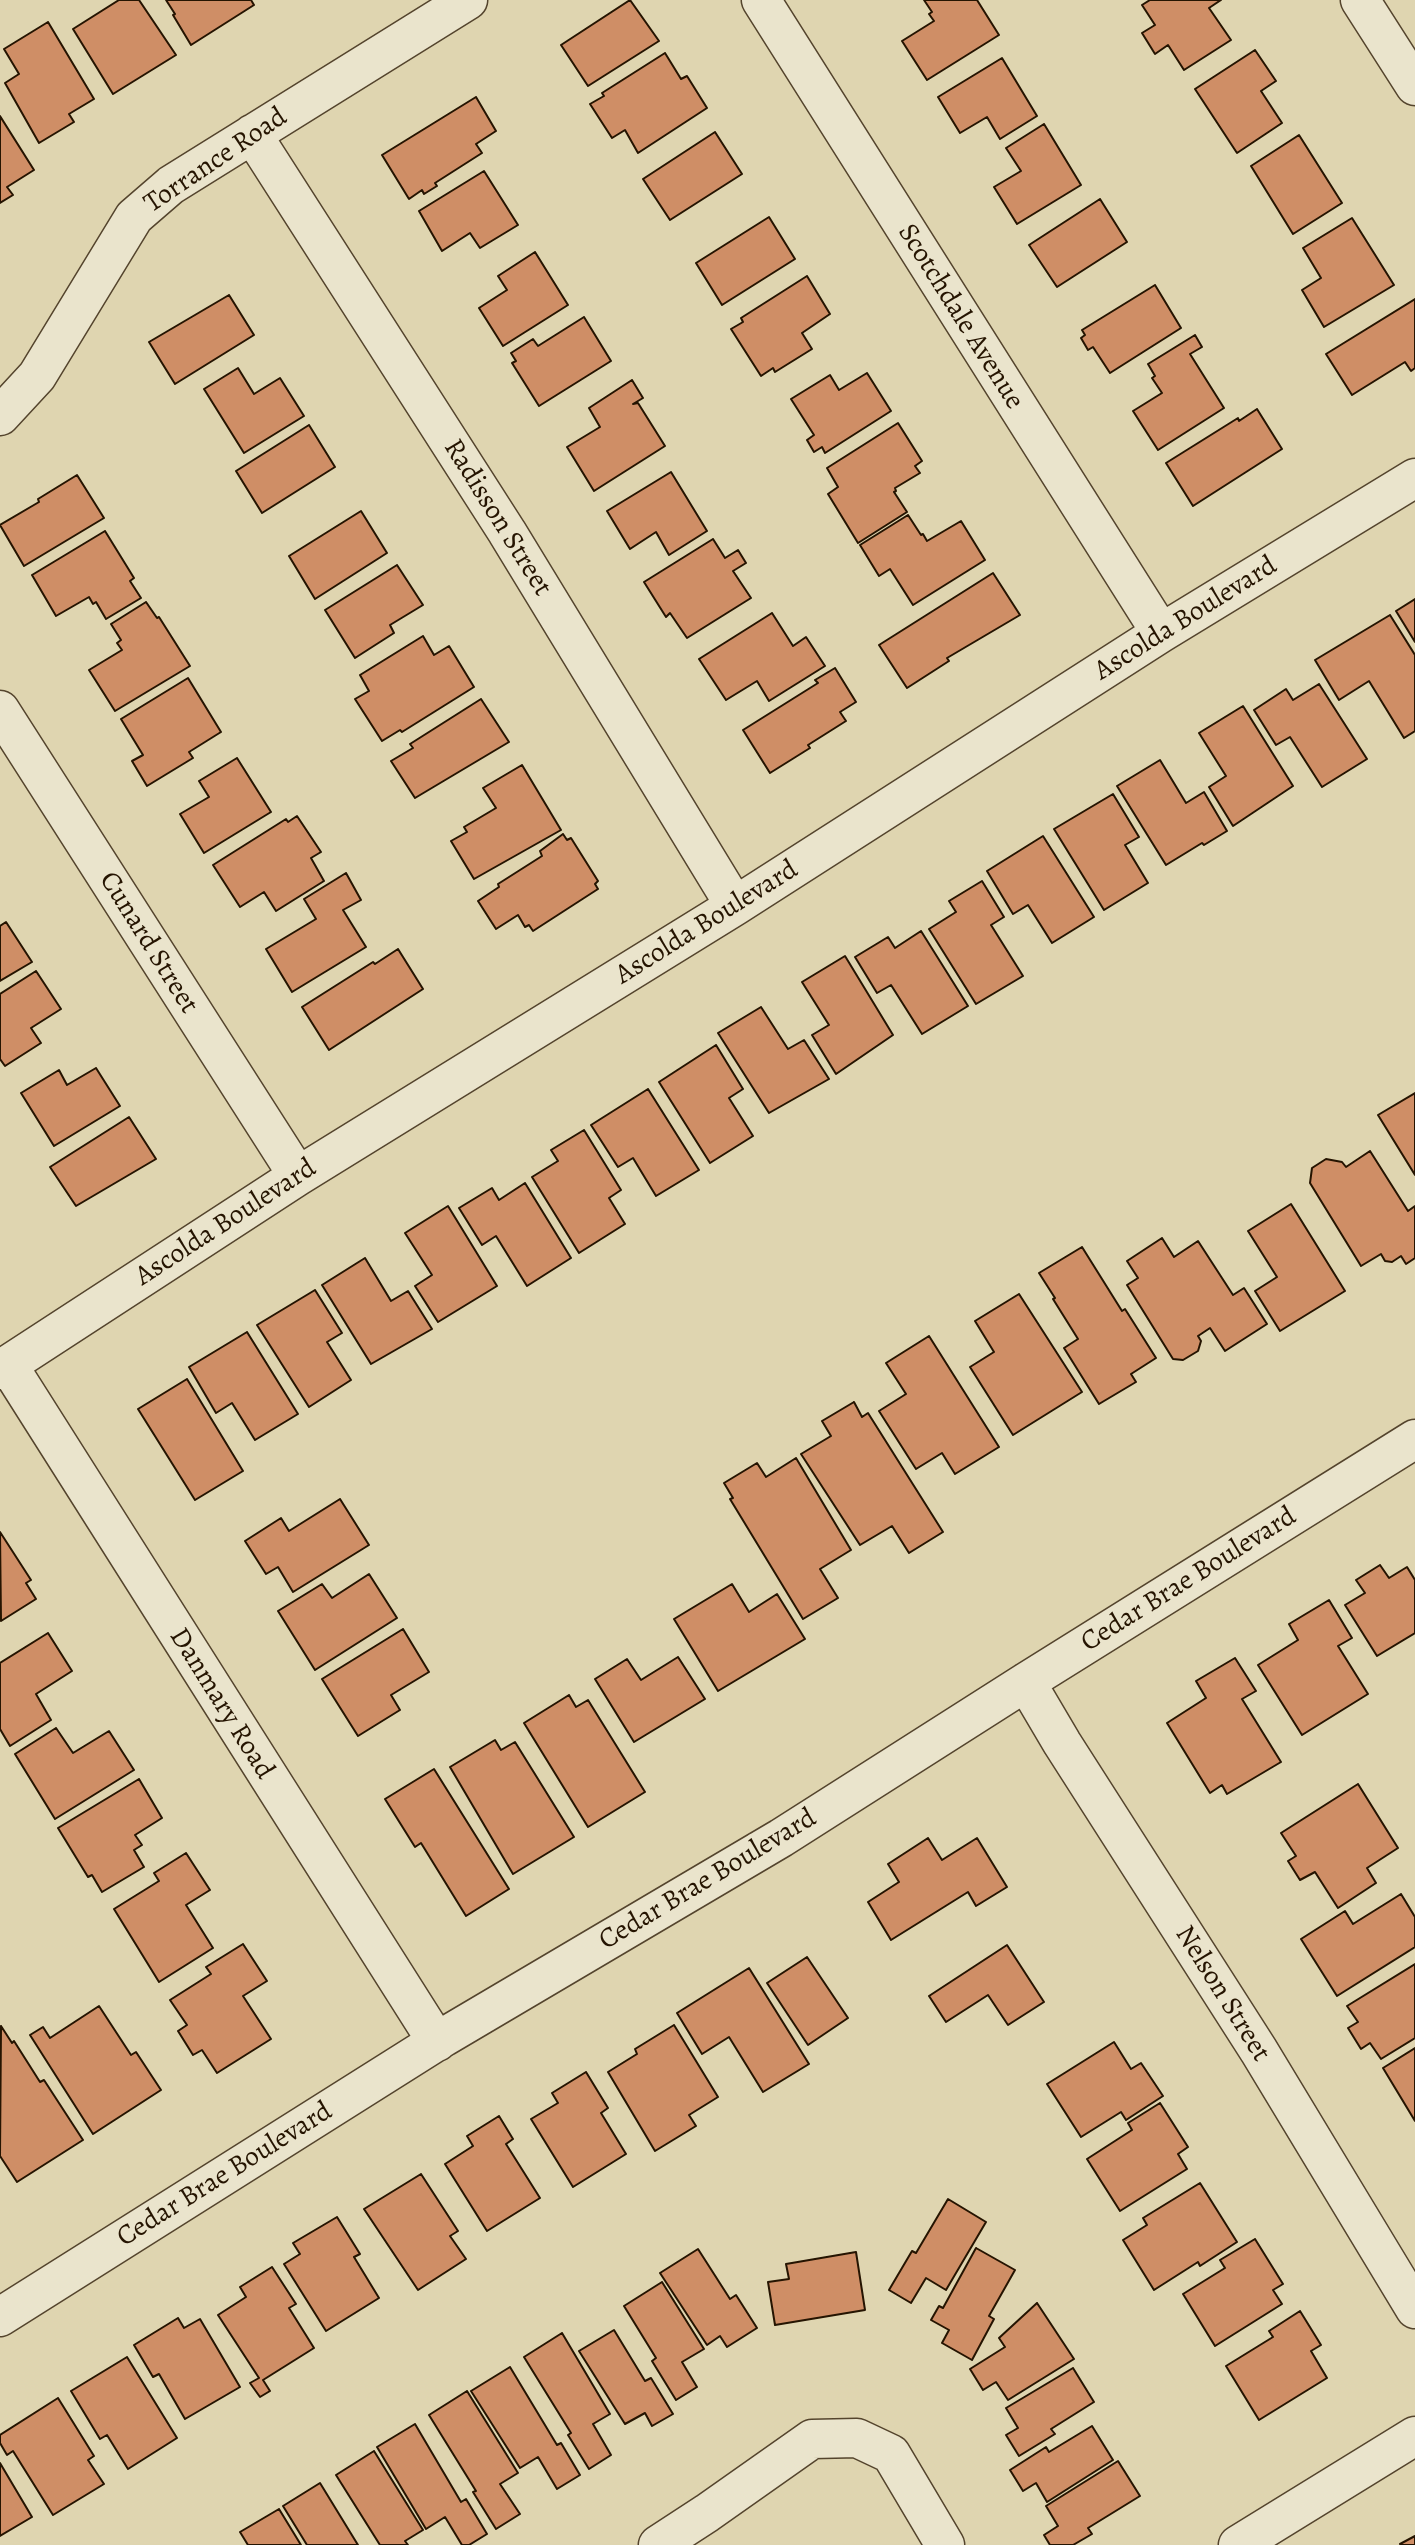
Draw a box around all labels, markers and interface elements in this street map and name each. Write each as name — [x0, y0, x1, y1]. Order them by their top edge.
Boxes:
street label: Torrance Road — [138, 101, 294, 221]
street label: Scotchdale Avenue — [890, 218, 1030, 416]
street label: Radisson Street — [435, 433, 559, 603]
street label: Ascolda Boulevard — [1089, 549, 1283, 689]
street label: Ascolda Boulevard — [610, 853, 804, 993]
street label: Cunard Street — [91, 866, 205, 1020]
street label: Ascolda Boulevard — [129, 1152, 323, 1294]
street label: Cedar Brae Boulevard — [1075, 1500, 1303, 1660]
street label: Danmary Road — [161, 1622, 281, 1786]
street label: Cedar Brae Boulevard — [593, 1802, 823, 1958]
street label: Nelson Street — [1167, 1920, 1277, 2068]
street label: Cedar Brae Boulevard — [111, 2095, 339, 2255]

